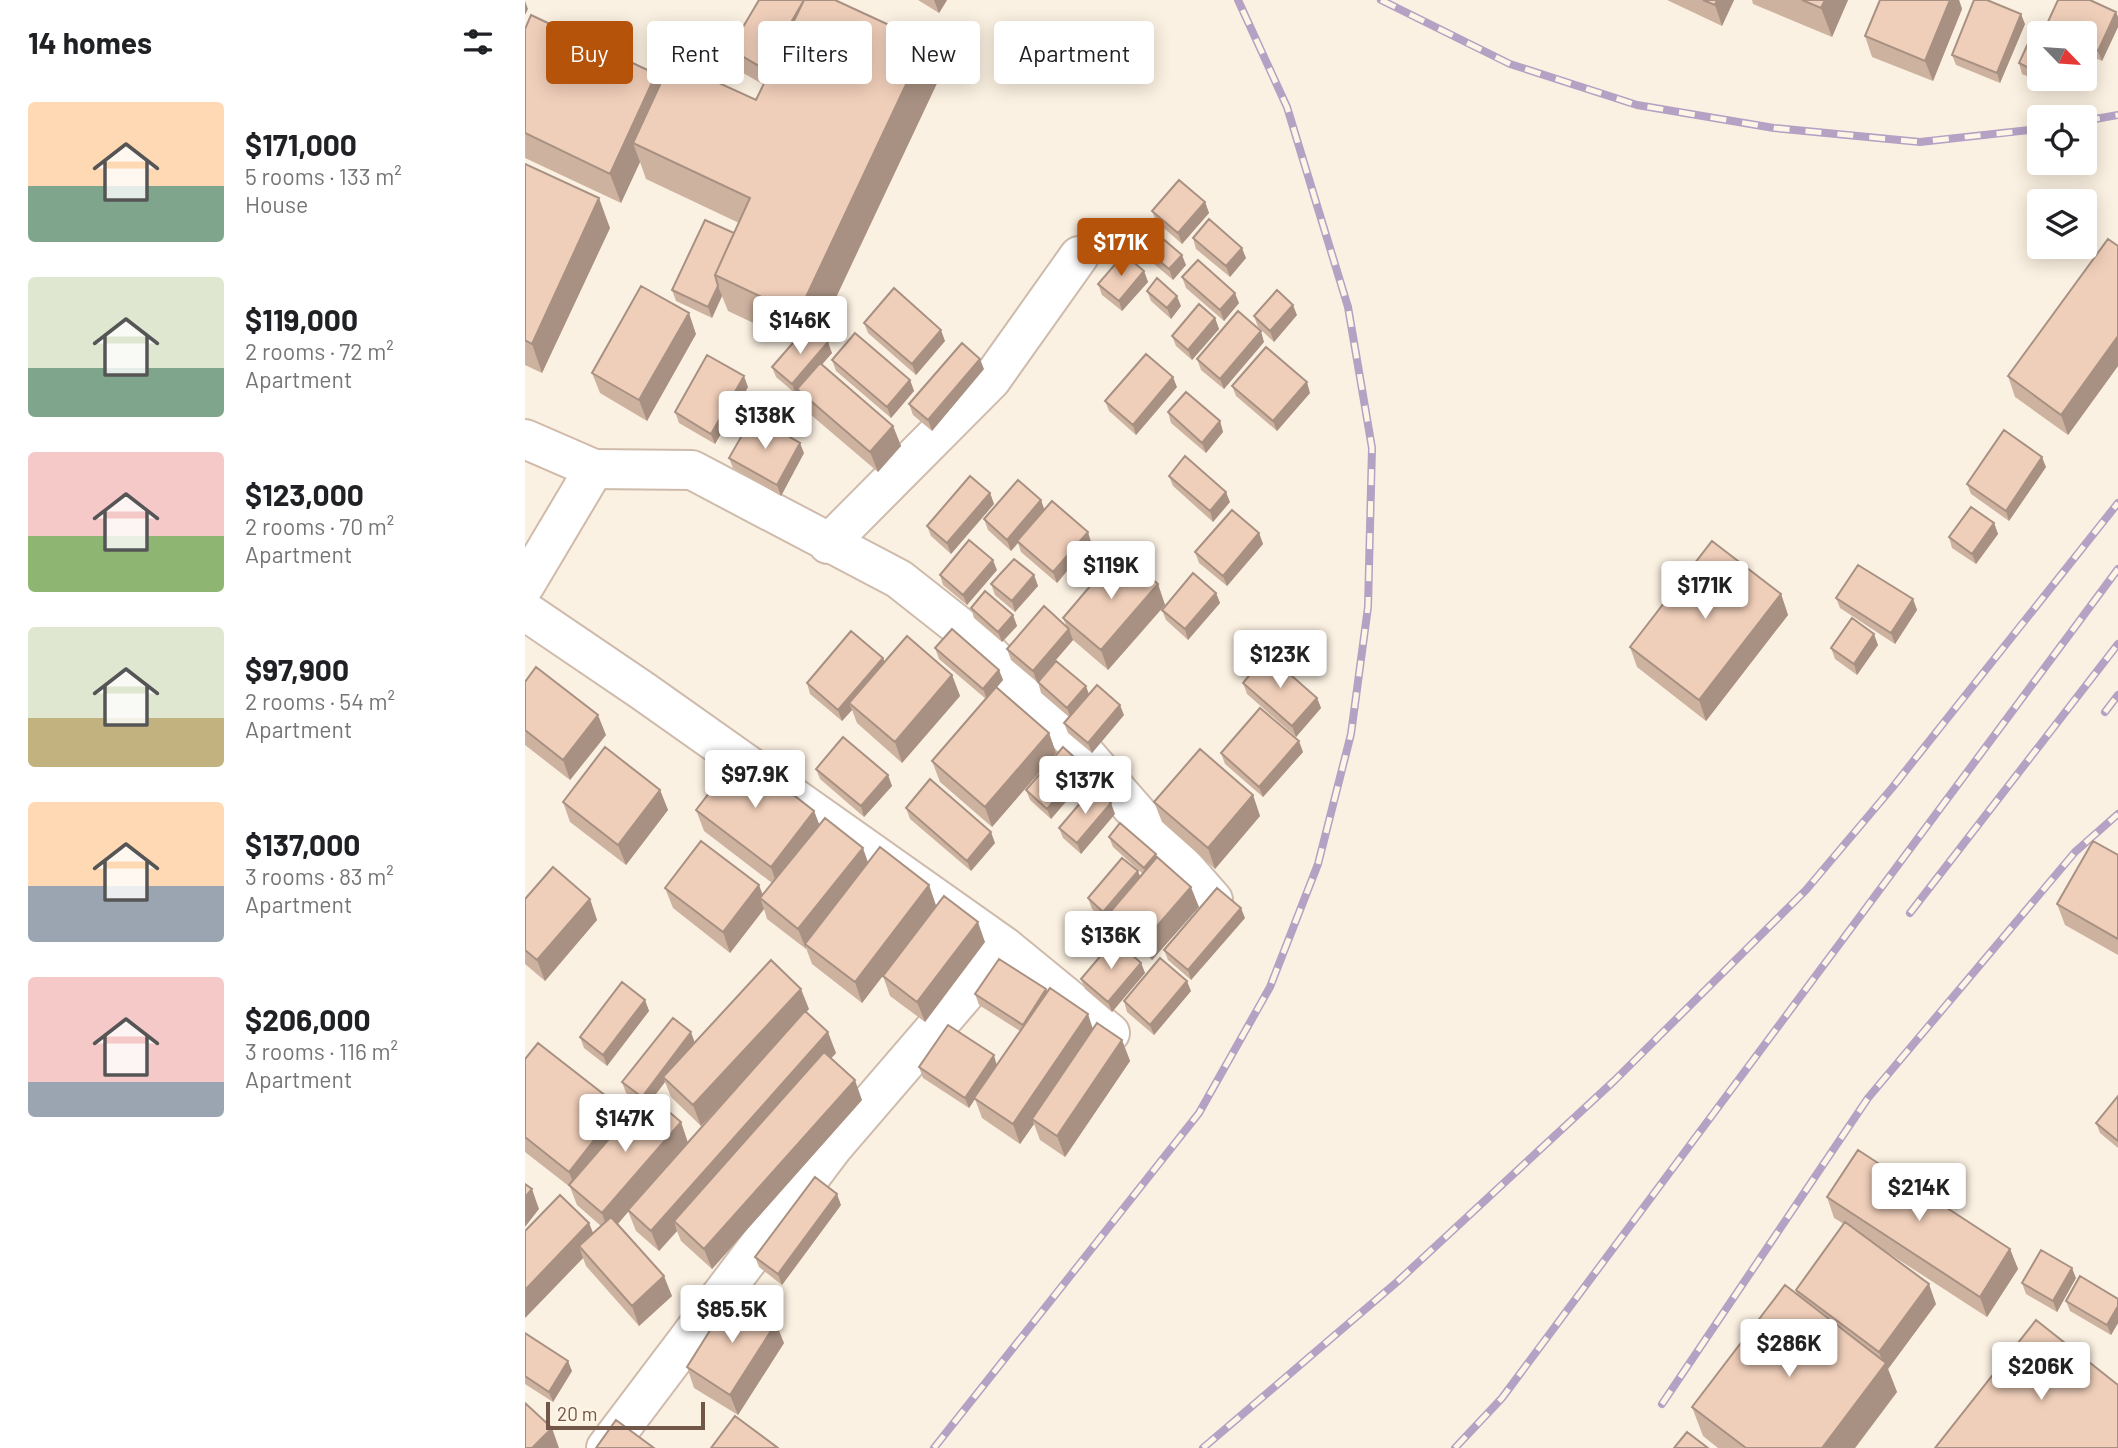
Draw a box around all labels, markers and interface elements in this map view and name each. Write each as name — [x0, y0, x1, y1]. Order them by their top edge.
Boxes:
chip: Buy — [546, 21, 633, 84]
chip: Rent — [647, 21, 744, 84]
chip: Filters — [758, 21, 872, 84]
chip: New — [886, 21, 980, 84]
chip: Apartment — [994, 21, 1154, 84]
north arrow — [2027, 21, 2097, 91]
map controls — [2027, 21, 2097, 259]
icon: filters — [459, 23, 497, 61]
text: 14 homes — [28, 24, 152, 60]
button: locate — [2027, 105, 2097, 175]
text: $171,000 — [245, 126, 357, 162]
icon: home — [84, 130, 168, 214]
text: 5 rooms · 133 m² — [245, 162, 402, 190]
button: layers — [2027, 189, 2097, 259]
text: House — [245, 190, 308, 218]
pin: $171K — [1072, 218, 1170, 278]
text: $171K — [1093, 227, 1149, 255]
pin: $146K — [751, 296, 849, 356]
text: $119,000 — [245, 301, 358, 337]
icon: home — [84, 305, 168, 389]
text: $146K — [769, 305, 831, 333]
text: 2 rooms · 72 m² — [245, 337, 394, 365]
text: Apartment — [245, 365, 352, 393]
pin: $138K — [716, 392, 814, 451]
text: $138K — [735, 400, 795, 428]
text: $123,000 — [245, 476, 364, 512]
icon: home — [84, 480, 168, 564]
text: 2 rooms · 70 m² — [245, 512, 394, 540]
text: Apartment — [245, 540, 352, 568]
pin: $119K — [1062, 542, 1160, 601]
text: $119K — [1083, 550, 1139, 578]
pin: $171K — [1656, 562, 1754, 621]
text: $171K — [1677, 570, 1733, 598]
pin: $123K — [1231, 630, 1329, 690]
text: $123K — [1250, 639, 1310, 667]
text: $97,900 — [245, 651, 349, 687]
icon: home — [84, 655, 168, 739]
text: 2 rooms · 54 m² — [245, 687, 395, 715]
text: Apartment — [245, 715, 352, 743]
pin: $97.9K — [698, 750, 812, 810]
pin: $137K — [1036, 756, 1134, 816]
text: $97.9K — [721, 759, 789, 787]
text: $137K — [1055, 765, 1115, 793]
text: $137,000 — [245, 826, 360, 862]
icon: home — [84, 830, 168, 914]
text: 3 rooms · 83 m² — [245, 862, 394, 890]
text: Apartment — [245, 890, 352, 918]
pin: $136K — [1062, 912, 1160, 971]
text: $136K — [1081, 920, 1141, 948]
text: $206,000 — [245, 1001, 371, 1037]
icon: home — [84, 1005, 168, 1089]
text: 3 rooms · 116 m² — [245, 1037, 398, 1065]
text: Apartment — [245, 1065, 352, 1093]
pin: $147K — [576, 1094, 674, 1154]
text: $147K — [595, 1103, 655, 1131]
pin: $214K — [1870, 1164, 1968, 1223]
text: $214K — [1888, 1172, 1950, 1200]
pin: $85.5K — [675, 1286, 789, 1345]
text: $85.5K — [696, 1294, 768, 1322]
pin: $286K — [1740, 1320, 1838, 1379]
text: $286K — [1756, 1328, 1822, 1356]
pin: $206K — [1992, 1342, 2090, 1402]
text: $206K — [2008, 1351, 2074, 1379]
scale bar — [546, 1399, 705, 1431]
text: 20 m — [557, 1402, 597, 1425]

